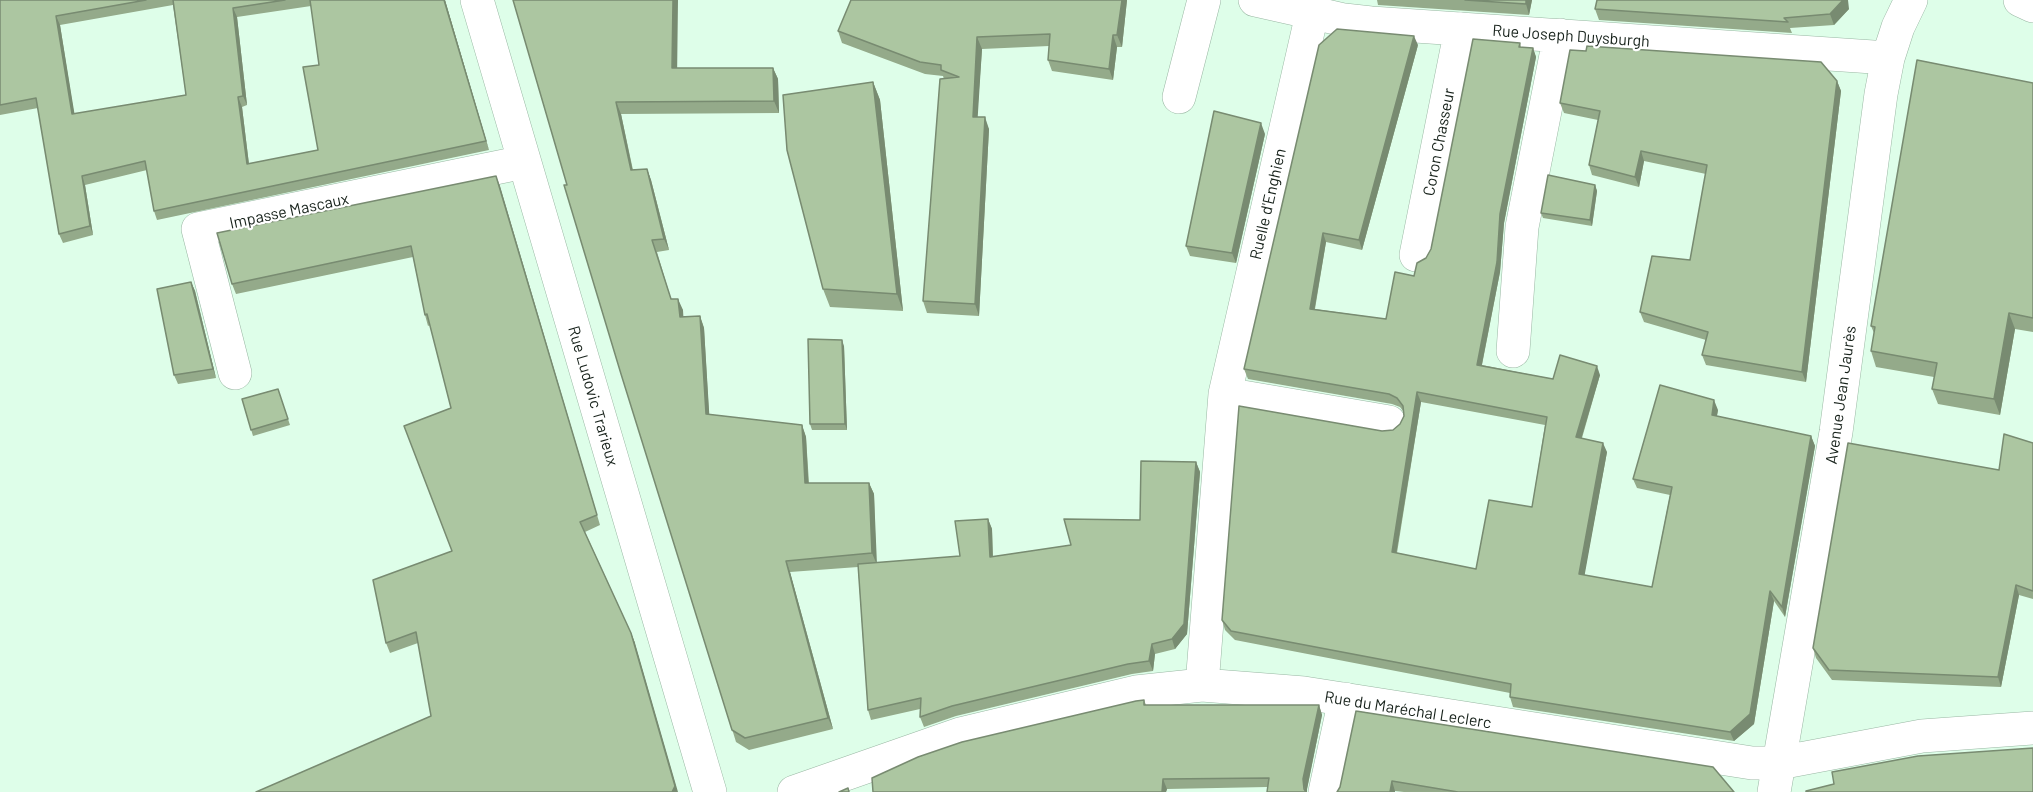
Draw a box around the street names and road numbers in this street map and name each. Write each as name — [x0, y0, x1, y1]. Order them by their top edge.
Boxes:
street label: Rue Joseph Duysburgh — [1492, 21, 1650, 51]
street label: Coron Chasseur — [1419, 87, 1459, 197]
street label: Ruelle d'Enghien — [1246, 147, 1290, 261]
street label: Impasse Mascaux — [228, 189, 350, 233]
street label: Rue Ludovic Trarieux — [564, 324, 622, 468]
street label: Avenue Jean Jaurès — [1822, 325, 1860, 465]
street label: Rue du Maréchal Leclerc — [1323, 687, 1493, 733]

